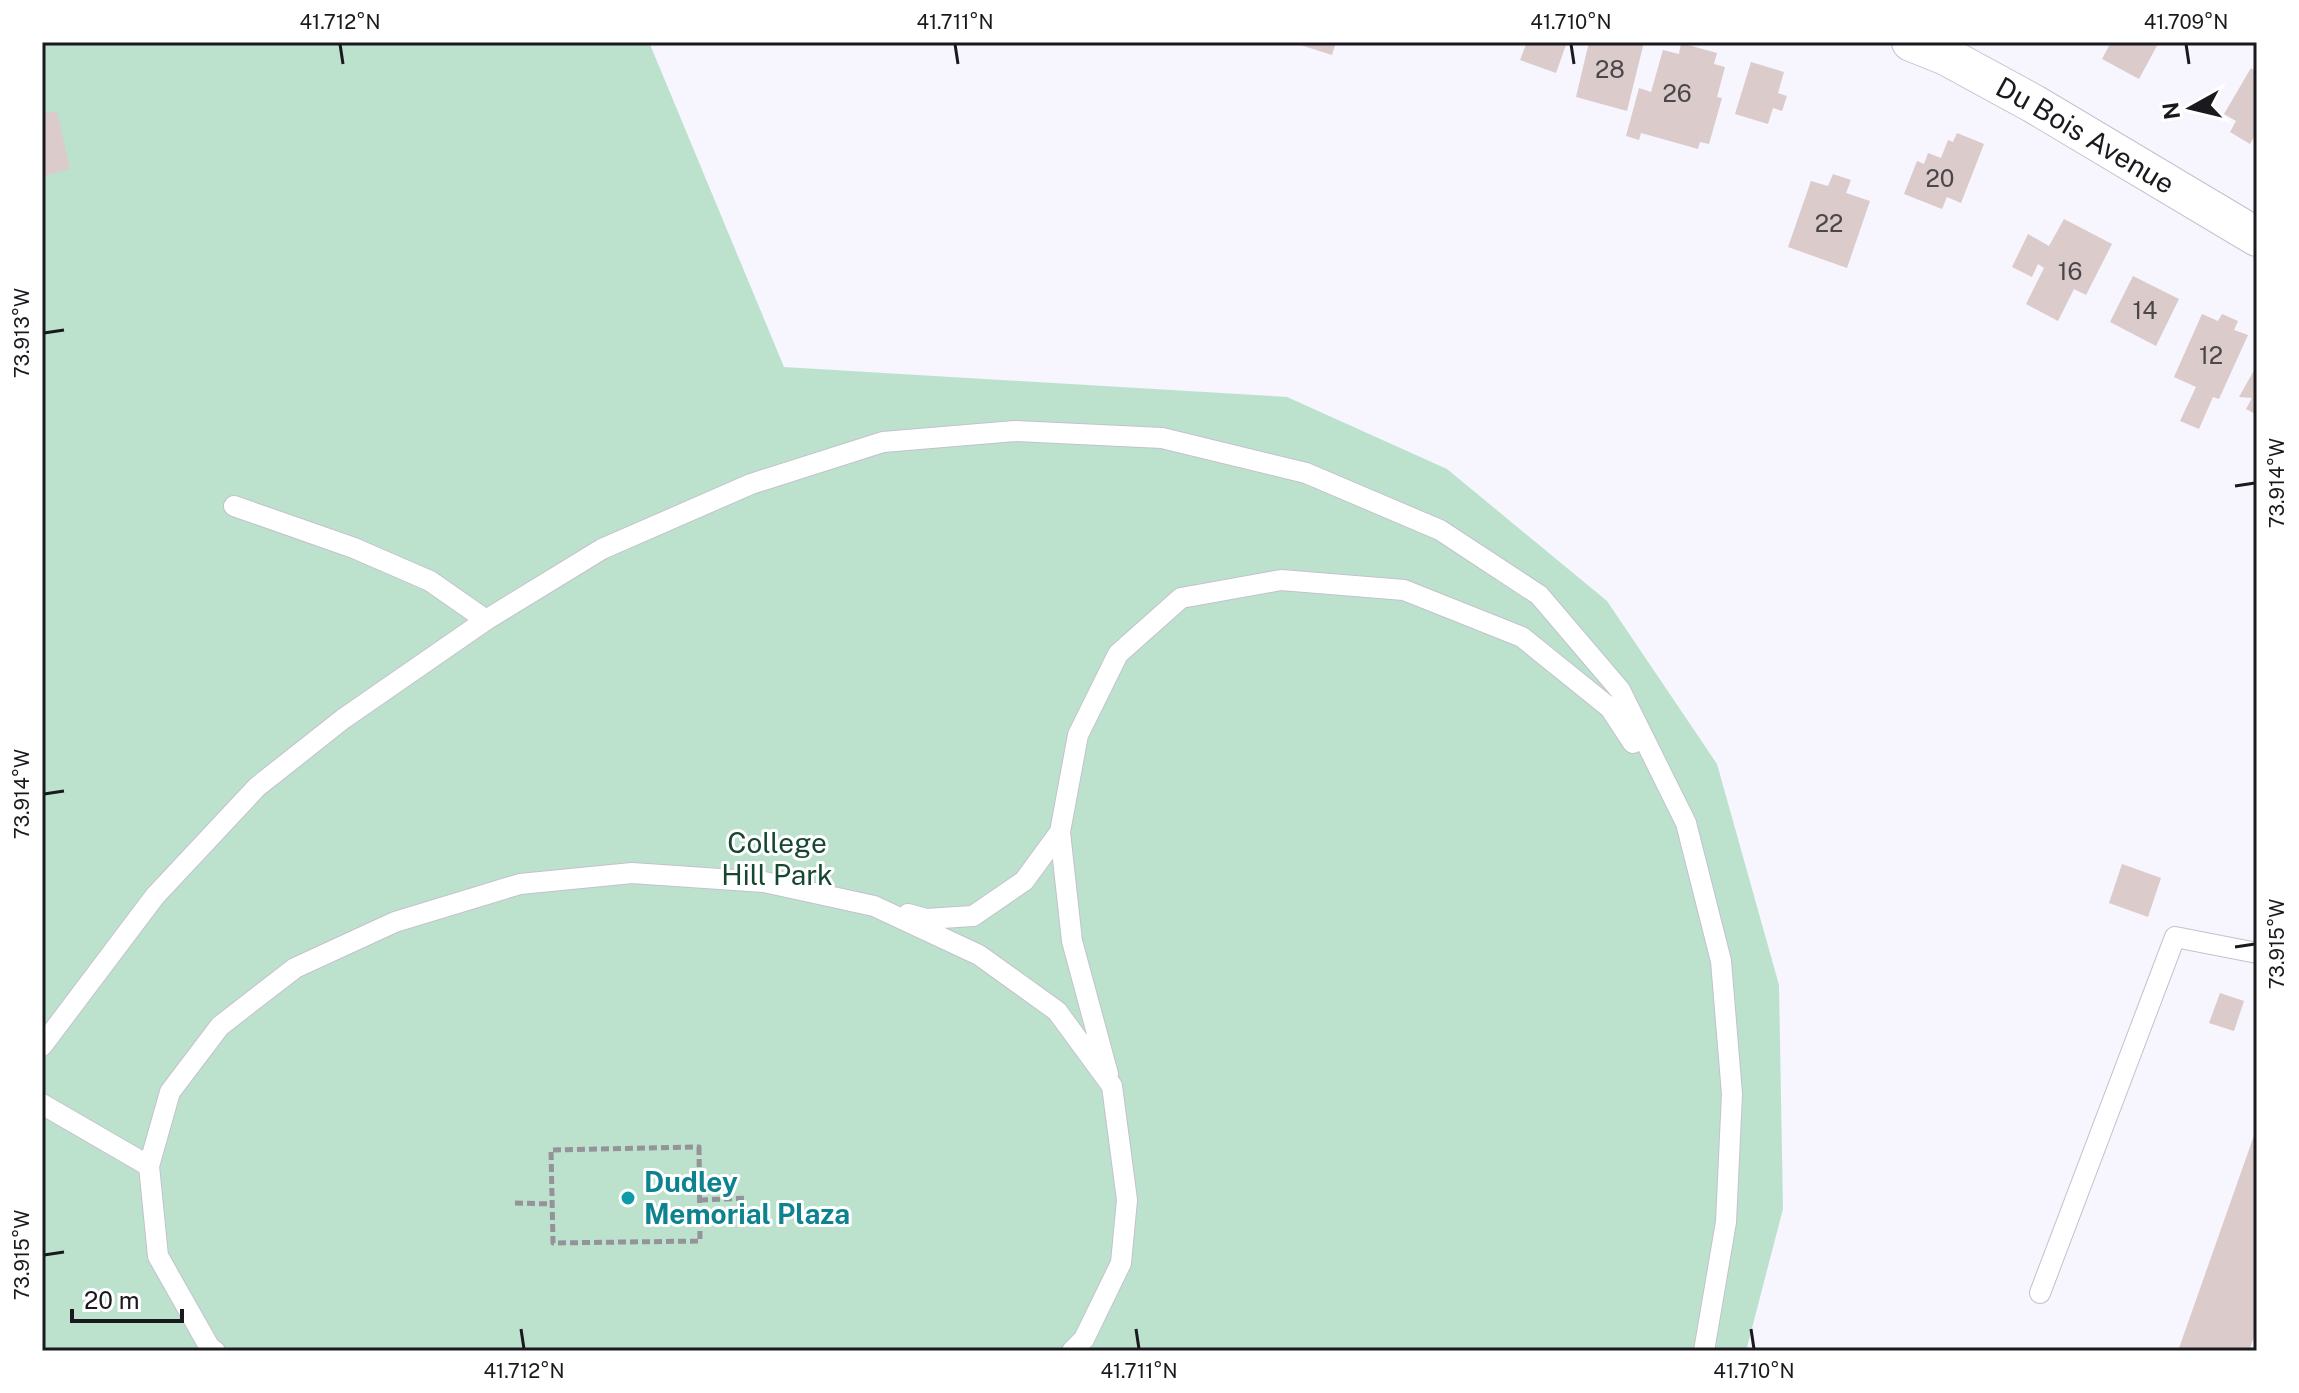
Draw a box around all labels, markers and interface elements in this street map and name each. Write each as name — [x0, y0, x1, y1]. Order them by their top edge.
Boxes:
text: 41.712°N — [300, 10, 381, 34]
text: 41.711°N — [916, 10, 994, 34]
text: 41.710°N — [1530, 10, 1612, 34]
text: 41.709°N — [2144, 10, 2228, 34]
house number: 28 — [1595, 55, 1625, 83]
north arrow — [2151, 68, 2231, 148]
street label: Du Bois Avenue — [1991, 70, 2181, 200]
house number: 26 — [1662, 79, 1692, 107]
text: N — [2157, 100, 2185, 121]
house number: 20 — [1926, 164, 1955, 192]
house number: 22 — [1815, 209, 1843, 237]
house number: 16 — [2058, 257, 2082, 285]
text: 73.913°W — [10, 288, 34, 378]
house number: 14 — [2133, 296, 2157, 324]
house number: 12 — [2199, 341, 2223, 369]
text: 73.914°W — [2265, 438, 2289, 528]
text: 73.914°W — [10, 749, 34, 839]
park label: College Hill Park — [721, 826, 833, 891]
text: 73.915°W — [2265, 899, 2289, 989]
place label: Dudley Memorial Plaza — [644, 1165, 850, 1230]
marker: Dudley Memorial Plaza — [619, 1189, 637, 1207]
text: 73.915°W — [10, 1210, 34, 1300]
scale bar — [72, 1273, 182, 1323]
text: 20 m — [84, 1286, 140, 1314]
text: 41.712°N — [484, 1359, 565, 1383]
text: 41.711°N — [1100, 1359, 1178, 1383]
text: 41.710°N — [1713, 1359, 1795, 1383]

